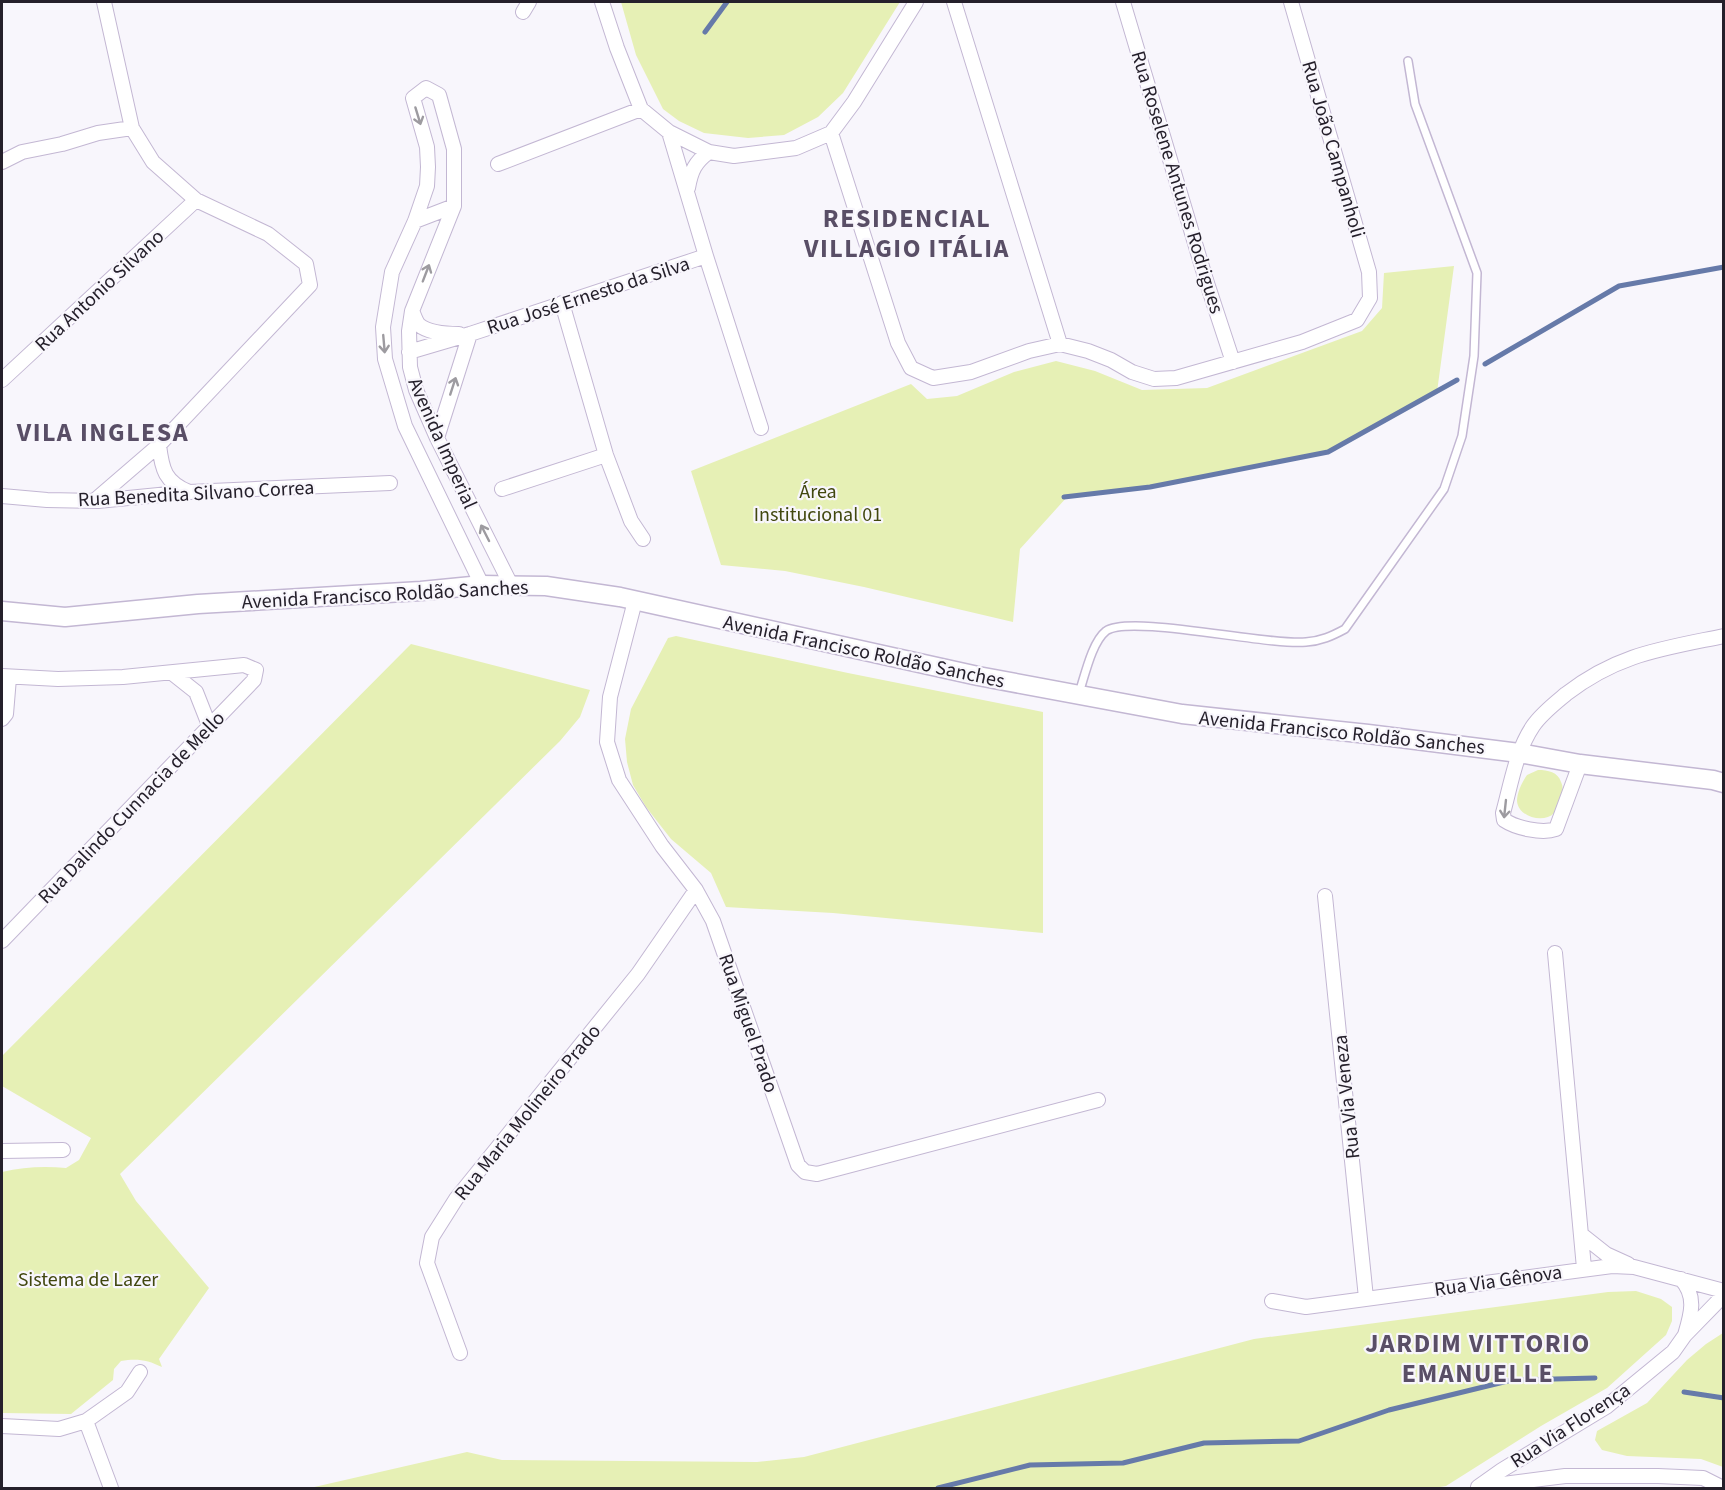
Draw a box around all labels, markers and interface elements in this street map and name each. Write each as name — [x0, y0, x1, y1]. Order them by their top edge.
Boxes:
street label: Rua Roselene Antunes Rodrigues — [1124, 47, 1230, 317]
street label: Rua João Campanholi — [1294, 57, 1372, 241]
one-way arrow — [413, 106, 424, 125]
district label: RESIDENCIAL VILLAGIO ITÁLIA — [803, 200, 1010, 267]
street label: Rua Antonio Silvano — [29, 223, 171, 358]
street label: Rua José Ernesto da Silva — [483, 250, 693, 342]
one-way arrow — [422, 265, 433, 283]
one-way arrow — [379, 334, 390, 354]
street label: Avenida Imperial — [401, 373, 484, 513]
one-way arrow — [448, 377, 459, 396]
district label: VILA INGLESA — [16, 414, 189, 451]
street label: Rua Benedita Silvano Correa — [77, 474, 315, 514]
park label: Área Institucional 01 — [754, 478, 882, 529]
one-way arrow — [478, 524, 490, 542]
street label: Avenida Francisco Roldão Sanches — [241, 574, 529, 616]
street label: Avenida Francisco Roldão Sanches — [721, 608, 1007, 696]
street label: Avenida Francisco Roldão Sanches — [1198, 704, 1486, 762]
street label: Rua Dalindo Cunnacia de Mello — [32, 705, 232, 910]
one-way arrow — [1500, 799, 1511, 819]
street label: Rua Miguel Prado — [711, 950, 785, 1097]
street label: Rua Maria Molineiro Prado — [448, 1019, 608, 1207]
street label: Rua Via Veneza — [1327, 1033, 1367, 1160]
street label: Rua Via Gênova — [1432, 1258, 1564, 1304]
park label: Sistema de Lazer — [18, 1266, 158, 1294]
district label: JARDIM VITTORIO EMANUELLE — [1365, 1325, 1591, 1392]
street label: Rua Via Florença — [1505, 1377, 1636, 1475]

